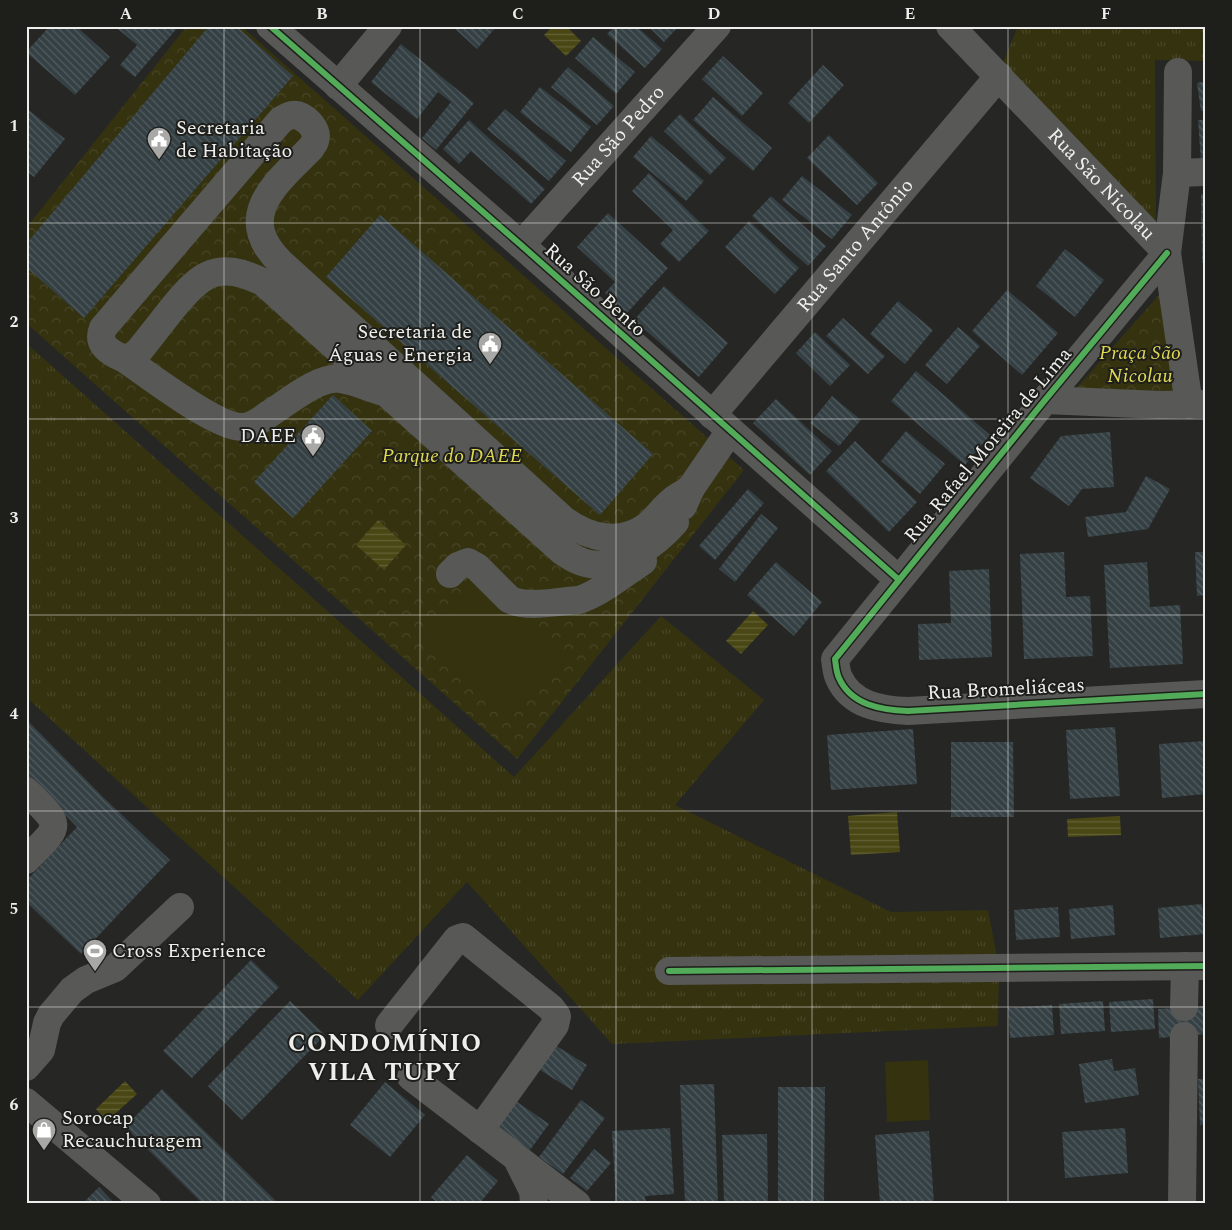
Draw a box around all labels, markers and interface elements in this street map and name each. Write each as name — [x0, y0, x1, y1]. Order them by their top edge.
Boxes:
text: A — [120, 2, 133, 26]
text: B — [316, 2, 328, 26]
text: C — [512, 2, 524, 26]
text: D — [708, 2, 721, 26]
text: E — [905, 2, 915, 26]
text: F — [1101, 2, 1111, 26]
street label: Rua São Pedro — [565, 79, 672, 194]
place label: Secretaria de Habitação — [176, 113, 292, 166]
text: 1 — [10, 114, 18, 138]
street label: Rua São Nicolau — [1040, 121, 1162, 247]
public building icon: Secretaria de Habitação — [146, 126, 172, 160]
street label: Rua Santo Antônio — [790, 172, 921, 319]
street label: Rua São Bento — [537, 236, 653, 344]
text: 2 — [10, 310, 19, 334]
place label: Secretaria de Águas e Energia — [328, 317, 472, 370]
public building icon: Secretaria de Águas e Energia — [477, 331, 503, 365]
park label: Praça São Nicolau — [1099, 338, 1181, 391]
street label: Rua Rafael Moreira de Lima — [897, 340, 1079, 550]
place label: DAEE — [240, 421, 296, 451]
public building icon: DAEE — [300, 423, 326, 457]
park label: Parque do DAEE — [382, 441, 522, 471]
text: 3 — [10, 506, 19, 530]
street label: Rua Bromeliáceas — [926, 670, 1086, 708]
text: 4 — [10, 702, 19, 726]
text: 5 — [10, 897, 18, 921]
place label: Cross Experience — [112, 936, 266, 966]
sports icon: Cross Experience — [82, 938, 108, 972]
district label: CONDOMÍNIO VILA TUPY — [288, 1025, 482, 1092]
text: 6 — [10, 1093, 19, 1117]
place label: Sorocap Recauchutagem — [62, 1103, 202, 1156]
shop icon: Sorocap Recauchutagem — [31, 1117, 57, 1151]

